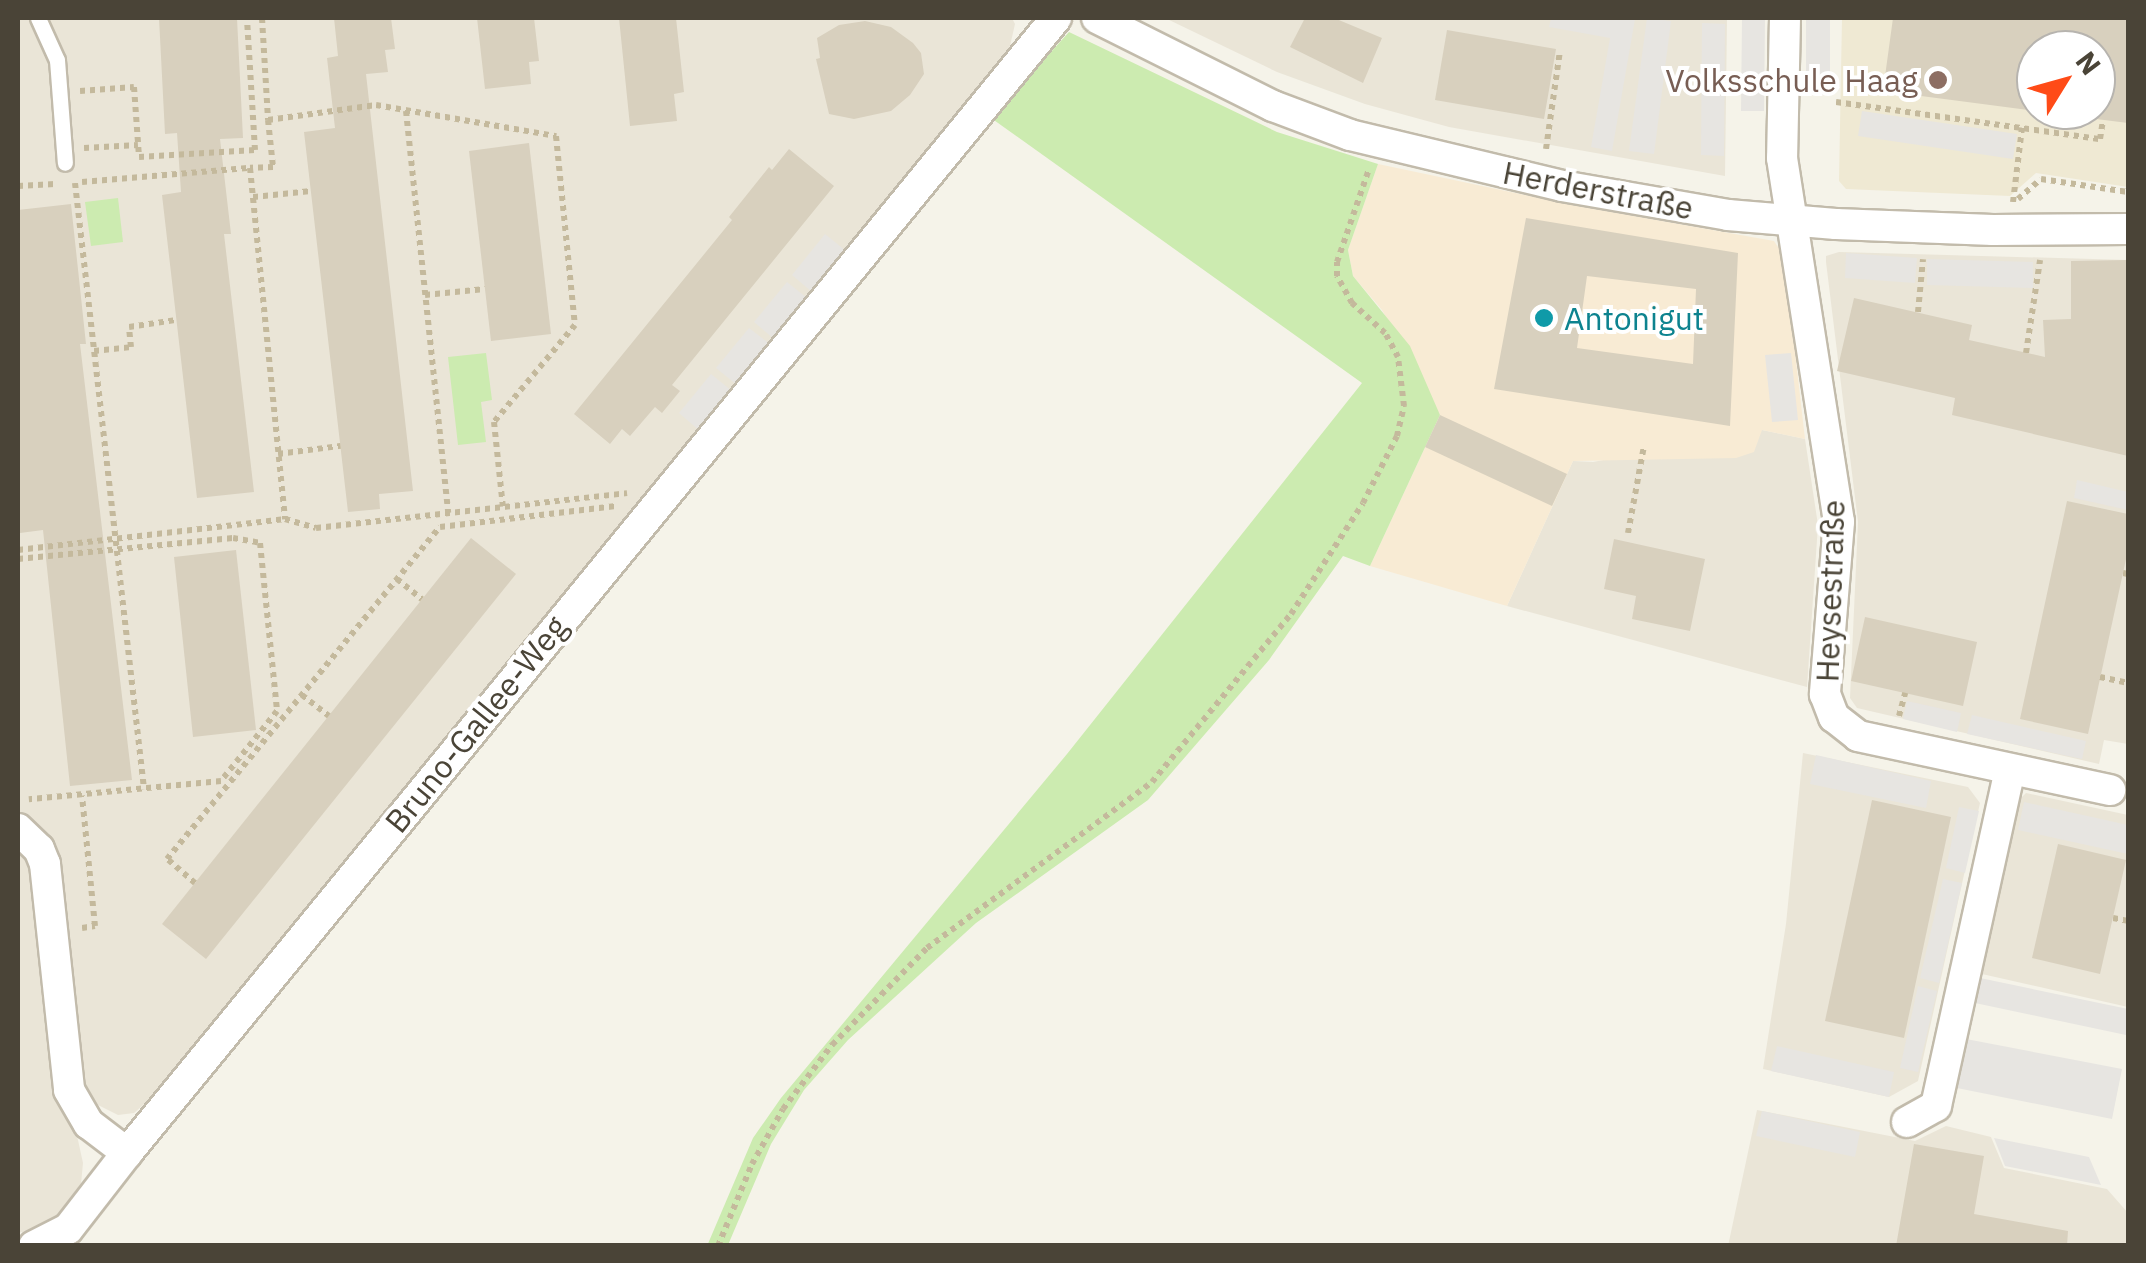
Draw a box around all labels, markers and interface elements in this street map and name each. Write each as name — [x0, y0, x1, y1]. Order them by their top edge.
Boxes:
north arrow — [2016, 30, 2116, 130]
text: N — [2068, 44, 2110, 82]
place label: Volksschule Haag — [1665, 61, 1918, 99]
marker: Volksschule Haag — [1927, 69, 1949, 91]
street label: Herderstraße — [1500, 153, 1696, 227]
place label: Antonigut — [1564, 299, 1704, 337]
marker: Antonigut — [1533, 307, 1555, 329]
street label: Heysestraße — [1808, 499, 1852, 683]
street label: Bruno-Gallee-Weg — [377, 608, 575, 840]

